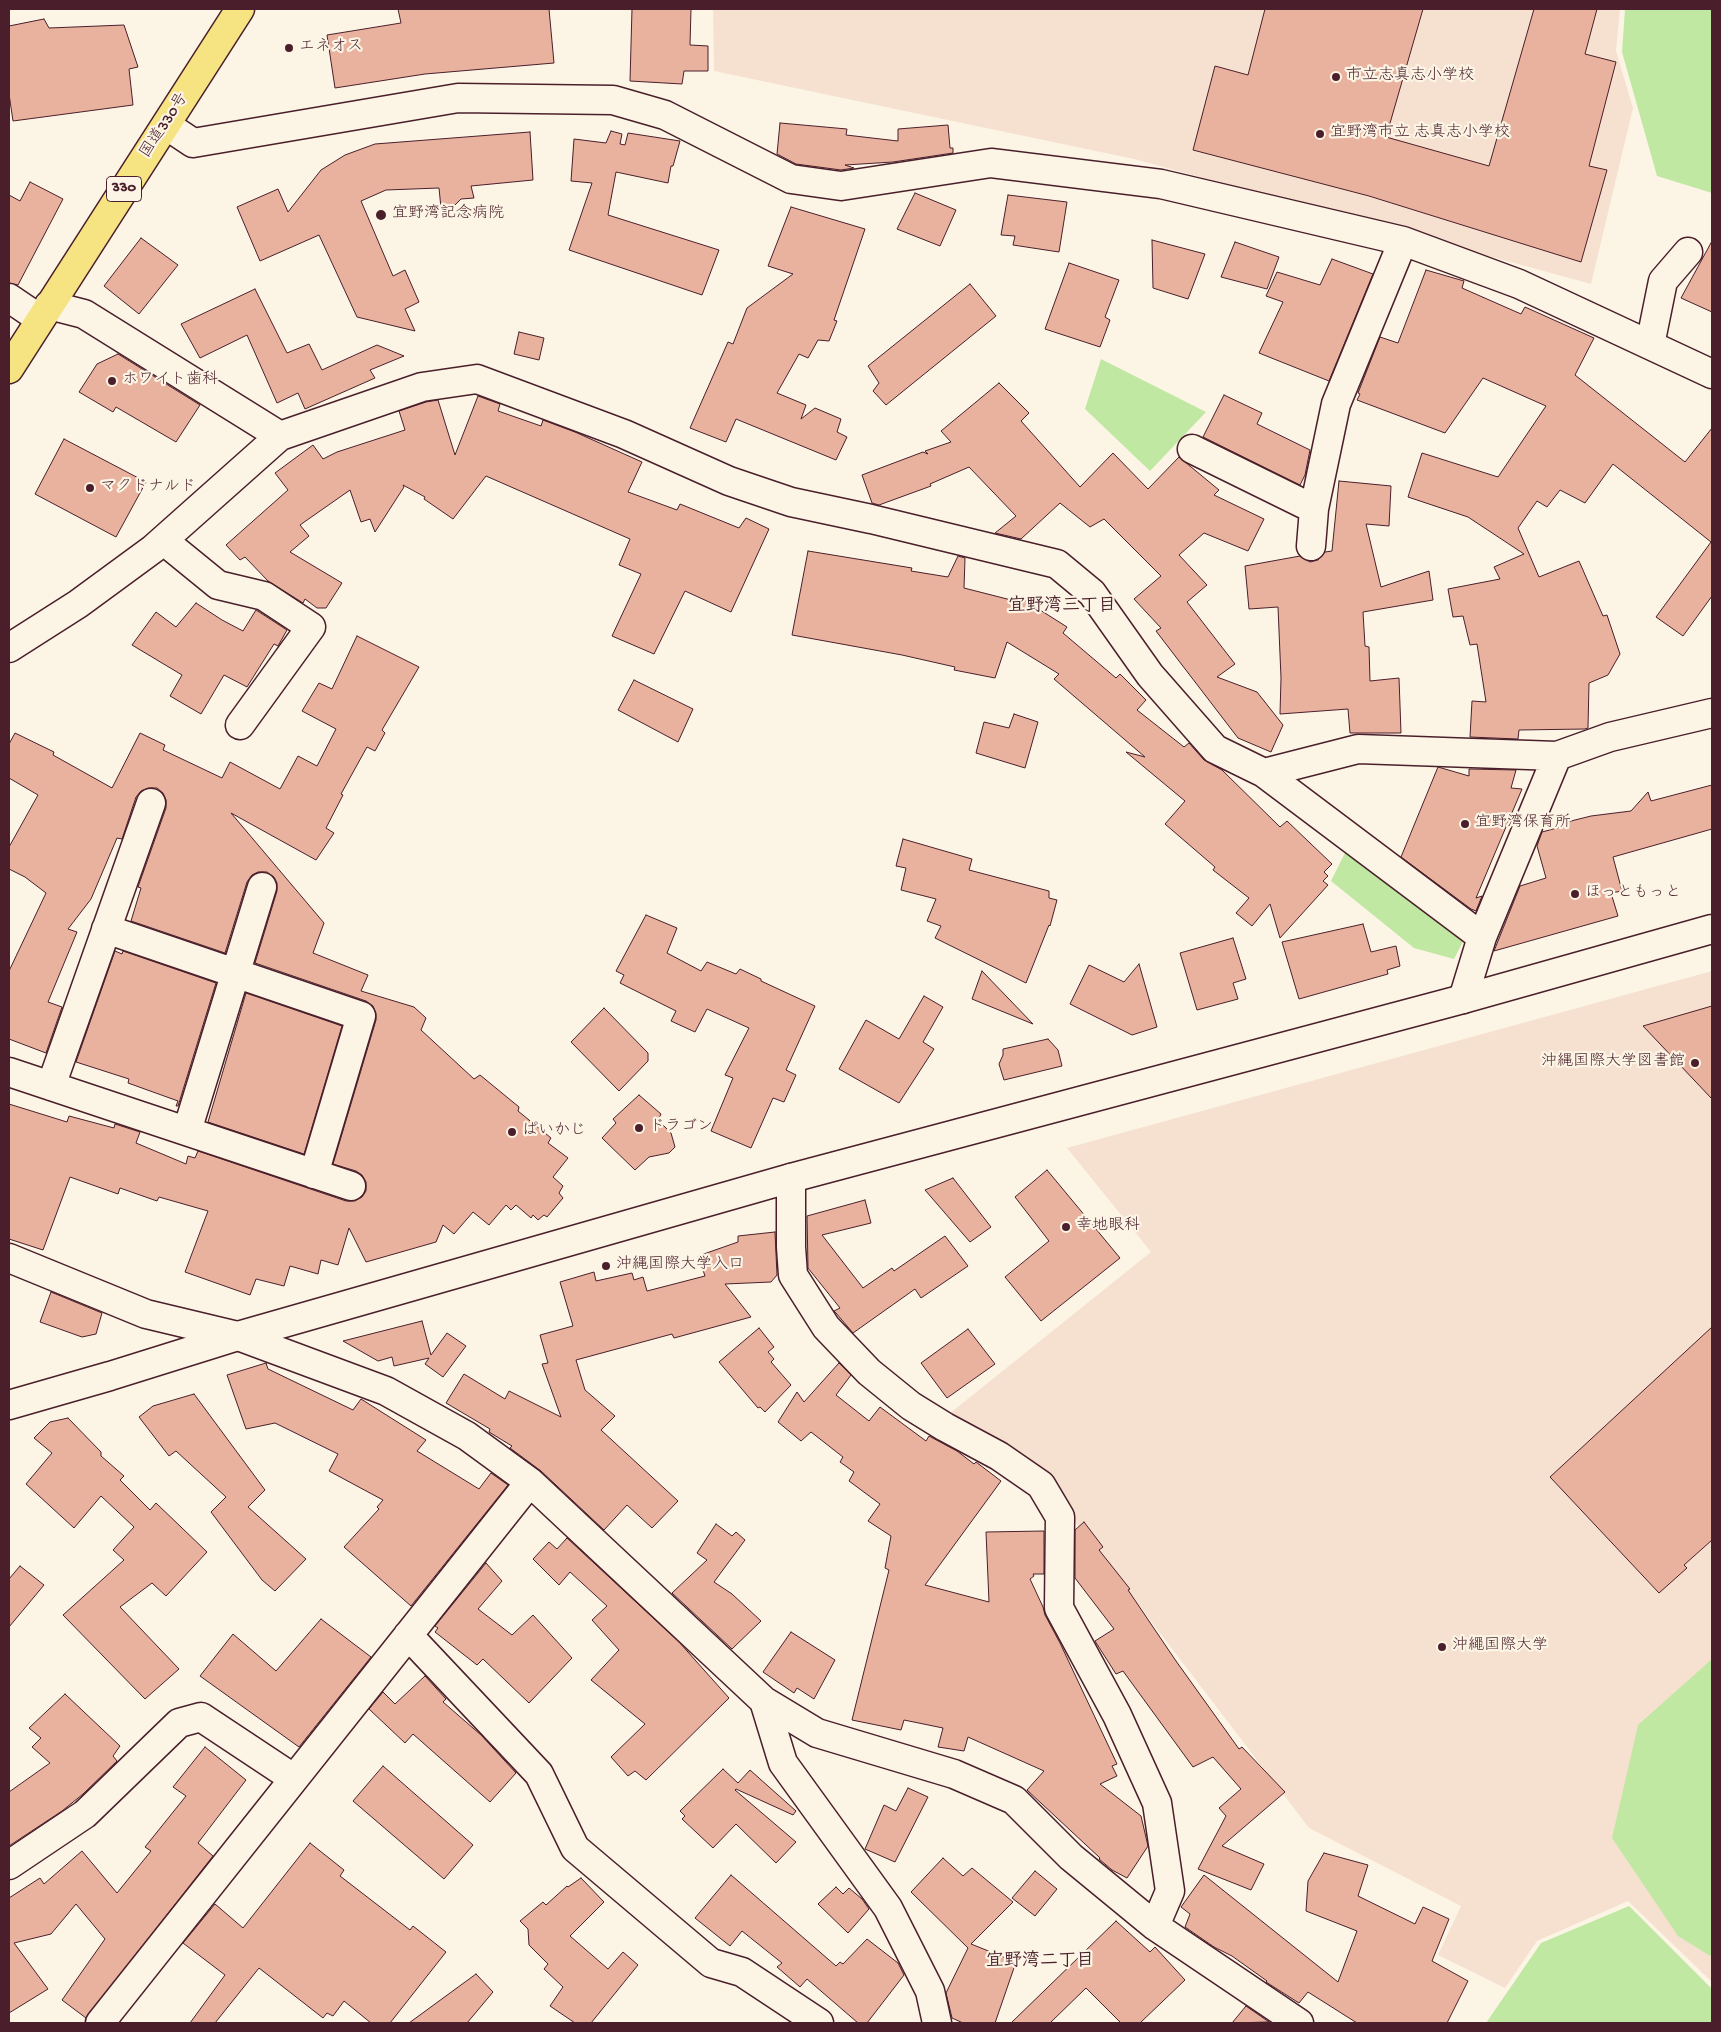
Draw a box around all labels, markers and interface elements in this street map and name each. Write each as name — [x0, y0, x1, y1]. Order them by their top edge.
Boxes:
place label: エネオス — [299, 38, 363, 58]
marker: エネオス — [283, 42, 295, 54]
place label: 市立志真志小学校 — [1346, 67, 1474, 87]
marker: 市立志真志小学校 — [1330, 71, 1342, 83]
street label: 国道330号 — [137, 90, 193, 162]
place label: 宜野湾市立 志真志小学校 — [1330, 124, 1510, 144]
marker: 宜野湾市立 志真志小学校 — [1314, 128, 1326, 140]
road number: 330 — [106, 176, 142, 202]
place label: 宜野湾記念病院 — [392, 205, 504, 225]
marker: 宜野湾記念病院 — [374, 208, 388, 222]
place label: ホワイト歯科 — [122, 371, 218, 391]
marker: ホワイト歯科 — [106, 375, 118, 387]
place label: マクドナルド — [100, 478, 196, 498]
marker: マクドナルド — [84, 482, 96, 494]
district label: 宜野湾三丁目 — [1008, 596, 1116, 618]
place label: 宜野湾保育所 — [1475, 814, 1571, 834]
marker: 宜野湾保育所 — [1459, 818, 1471, 830]
place label: ほっともっと — [1585, 884, 1681, 904]
marker: ほっともっと — [1569, 888, 1581, 900]
place label: 沖縄国際大学図書館 — [1541, 1053, 1685, 1073]
marker: 沖縄国際大学図書館 — [1689, 1057, 1701, 1069]
place label: ドラゴン — [649, 1118, 713, 1138]
place label: ぱいかじ — [522, 1122, 586, 1142]
marker: ドラゴン — [633, 1122, 645, 1134]
marker: ぱいかじ — [506, 1126, 518, 1138]
place label: 幸地眼科 — [1076, 1217, 1140, 1237]
marker: 幸地眼科 — [1060, 1221, 1072, 1233]
place label: 沖縄国際大学入口 — [616, 1256, 744, 1276]
marker: 沖縄国際大学入口 — [600, 1260, 612, 1272]
place label: 沖繩国際大学 — [1452, 1637, 1548, 1657]
marker: 沖繩国際大学 — [1436, 1641, 1448, 1653]
district label: 宜野湾二丁目 — [986, 1951, 1094, 1973]

